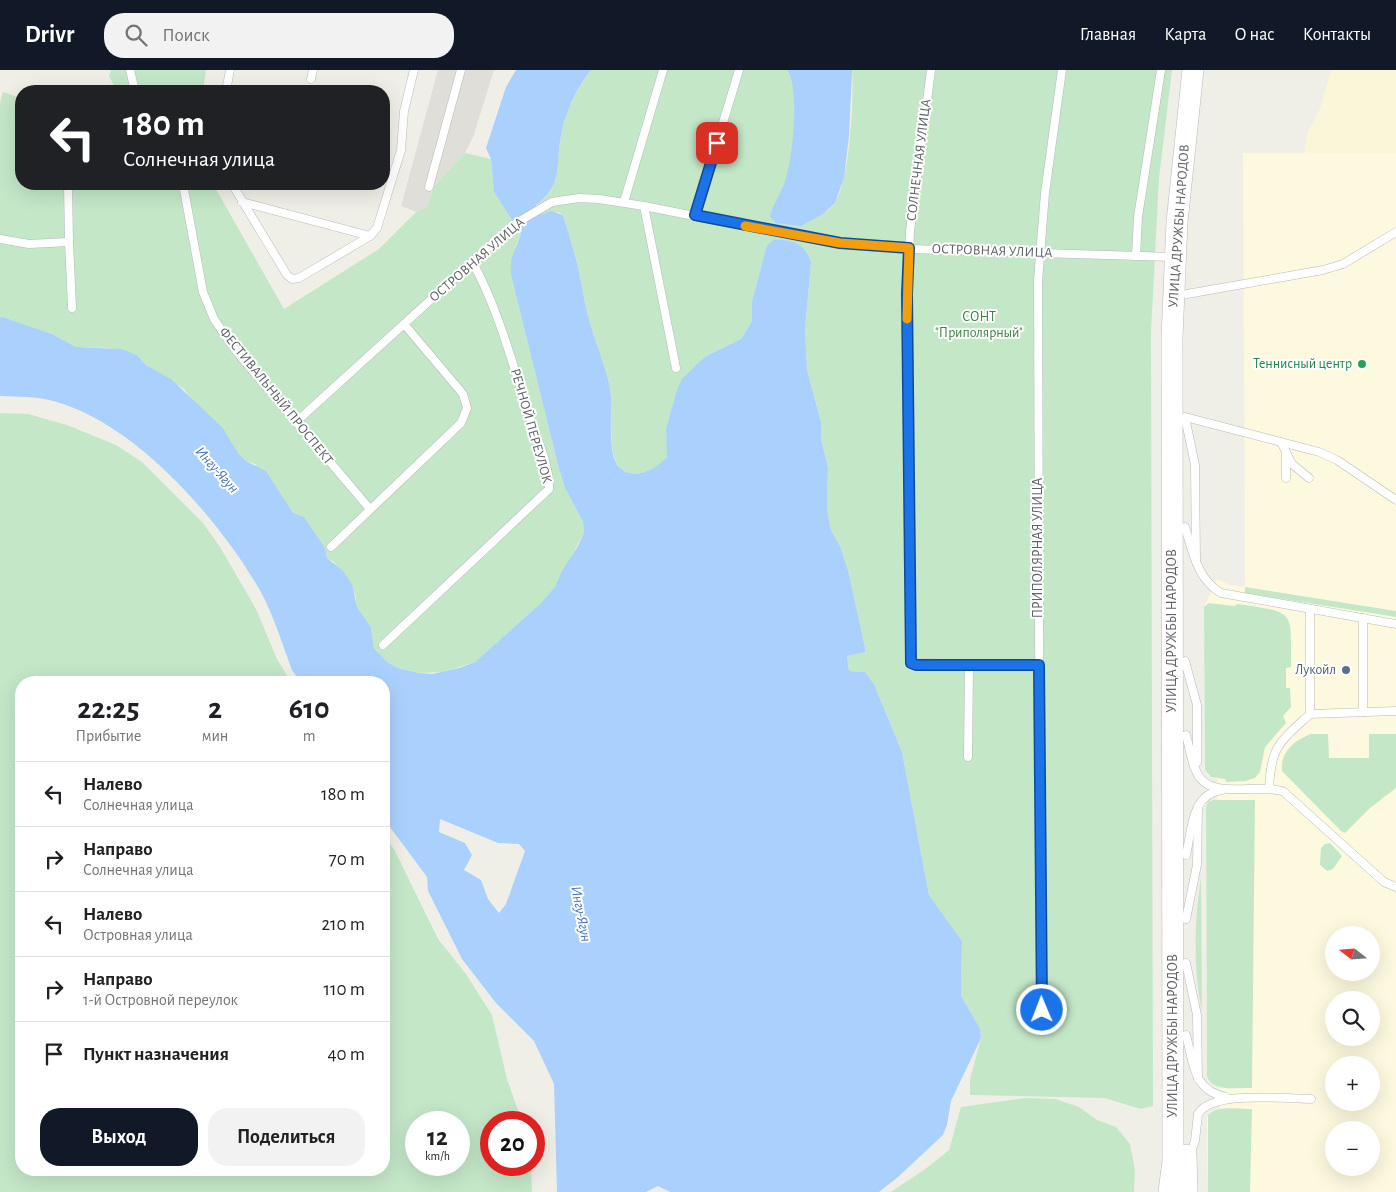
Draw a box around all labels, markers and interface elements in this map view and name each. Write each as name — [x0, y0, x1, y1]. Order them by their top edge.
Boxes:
search box — [104, 13, 454, 58]
icon: search — [122, 21, 150, 49]
text: Drivr — [25, 23, 74, 47]
text: Поиск — [162, 26, 210, 45]
text: Главная — [1080, 26, 1136, 44]
text: Карта — [1164, 26, 1206, 44]
text: О нас — [1234, 26, 1275, 44]
text: Контакты — [1303, 26, 1371, 44]
street label: СОЛНЕЧНАЯ УЛИЦА — [905, 98, 933, 222]
icon: left — [40, 105, 105, 170]
text: 180 m — [123, 107, 205, 142]
pin — [696, 122, 738, 164]
icon: arrive — [703, 129, 731, 157]
street label: УЛИЦА ДРУЖБЫ НАРОДОВ — [1166, 144, 1192, 308]
text: Солнечная улица — [123, 148, 275, 170]
street label: ОСТРОВНАЯ УЛИЦА — [427, 215, 527, 305]
street label: ОСТРОВНАЯ УЛИЦА — [931, 242, 1053, 260]
park label: СОНТ "Приполярный" — [935, 310, 1023, 340]
street label: ФЕСТИВАЛЬНЫЙ ПРОСПЕКТ — [216, 324, 337, 468]
place label: Теннисный центр — [1253, 357, 1352, 371]
marker: Теннисный центр — [1356, 358, 1368, 370]
street label: РЕЧНОЙ ПЕРЕУЛОК — [508, 367, 555, 485]
water label: Ингу-Ягун — [193, 444, 241, 496]
street label: ПРИПОЛЯРНАЯ УЛИЦА — [1031, 478, 1045, 618]
street label: УЛИЦА ДРУЖБЫ НАРОДОВ — [1165, 549, 1179, 713]
place label: Лукойл — [1295, 663, 1336, 677]
marker: Лукойл — [1340, 664, 1352, 676]
text: 22:25 — [77, 694, 139, 724]
text: 2 — [208, 694, 222, 724]
text: 610 — [289, 694, 330, 724]
text: Прибытие — [75, 728, 141, 744]
text: мин — [202, 728, 228, 744]
text: m — [303, 728, 316, 744]
text: Налево — [83, 775, 142, 794]
icon: left — [40, 780, 68, 808]
text: 180 m — [321, 785, 365, 804]
text: Солнечная улица — [83, 797, 194, 813]
text: Направо — [83, 840, 153, 859]
icon: right — [40, 845, 68, 873]
text: 70 m — [329, 850, 365, 869]
text: Солнечная улица — [83, 862, 194, 878]
water label: Ингу-Ягун — [568, 885, 594, 943]
text: Налево — [83, 905, 142, 924]
icon: left — [40, 910, 68, 938]
text: 210 m — [321, 915, 365, 934]
north arrow — [1325, 926, 1380, 981]
map controls — [1325, 926, 1380, 1176]
text: Островная улица — [83, 927, 193, 943]
street label: УЛИЦА ДРУЖБЫ НАРОДОВ — [1166, 954, 1180, 1118]
text: Направо — [83, 970, 153, 989]
icon: right — [40, 975, 68, 1003]
text: 110 m — [324, 980, 365, 999]
position arrow — [1015, 983, 1067, 1035]
button: search — [1325, 991, 1380, 1046]
text: 1-й Островной переулок — [83, 992, 238, 1008]
icon: arrive — [40, 1040, 68, 1068]
text: Пункт назначения — [83, 1045, 229, 1064]
text: 40 m — [327, 1045, 365, 1064]
button: + — [1325, 1056, 1380, 1111]
button: Выход — [40, 1108, 198, 1166]
button: Поделиться — [208, 1108, 365, 1166]
speed limit sign: 20 — [480, 1111, 545, 1176]
button: − — [1325, 1121, 1380, 1176]
text: 12 — [427, 1125, 448, 1150]
text: km/h — [425, 1150, 450, 1162]

